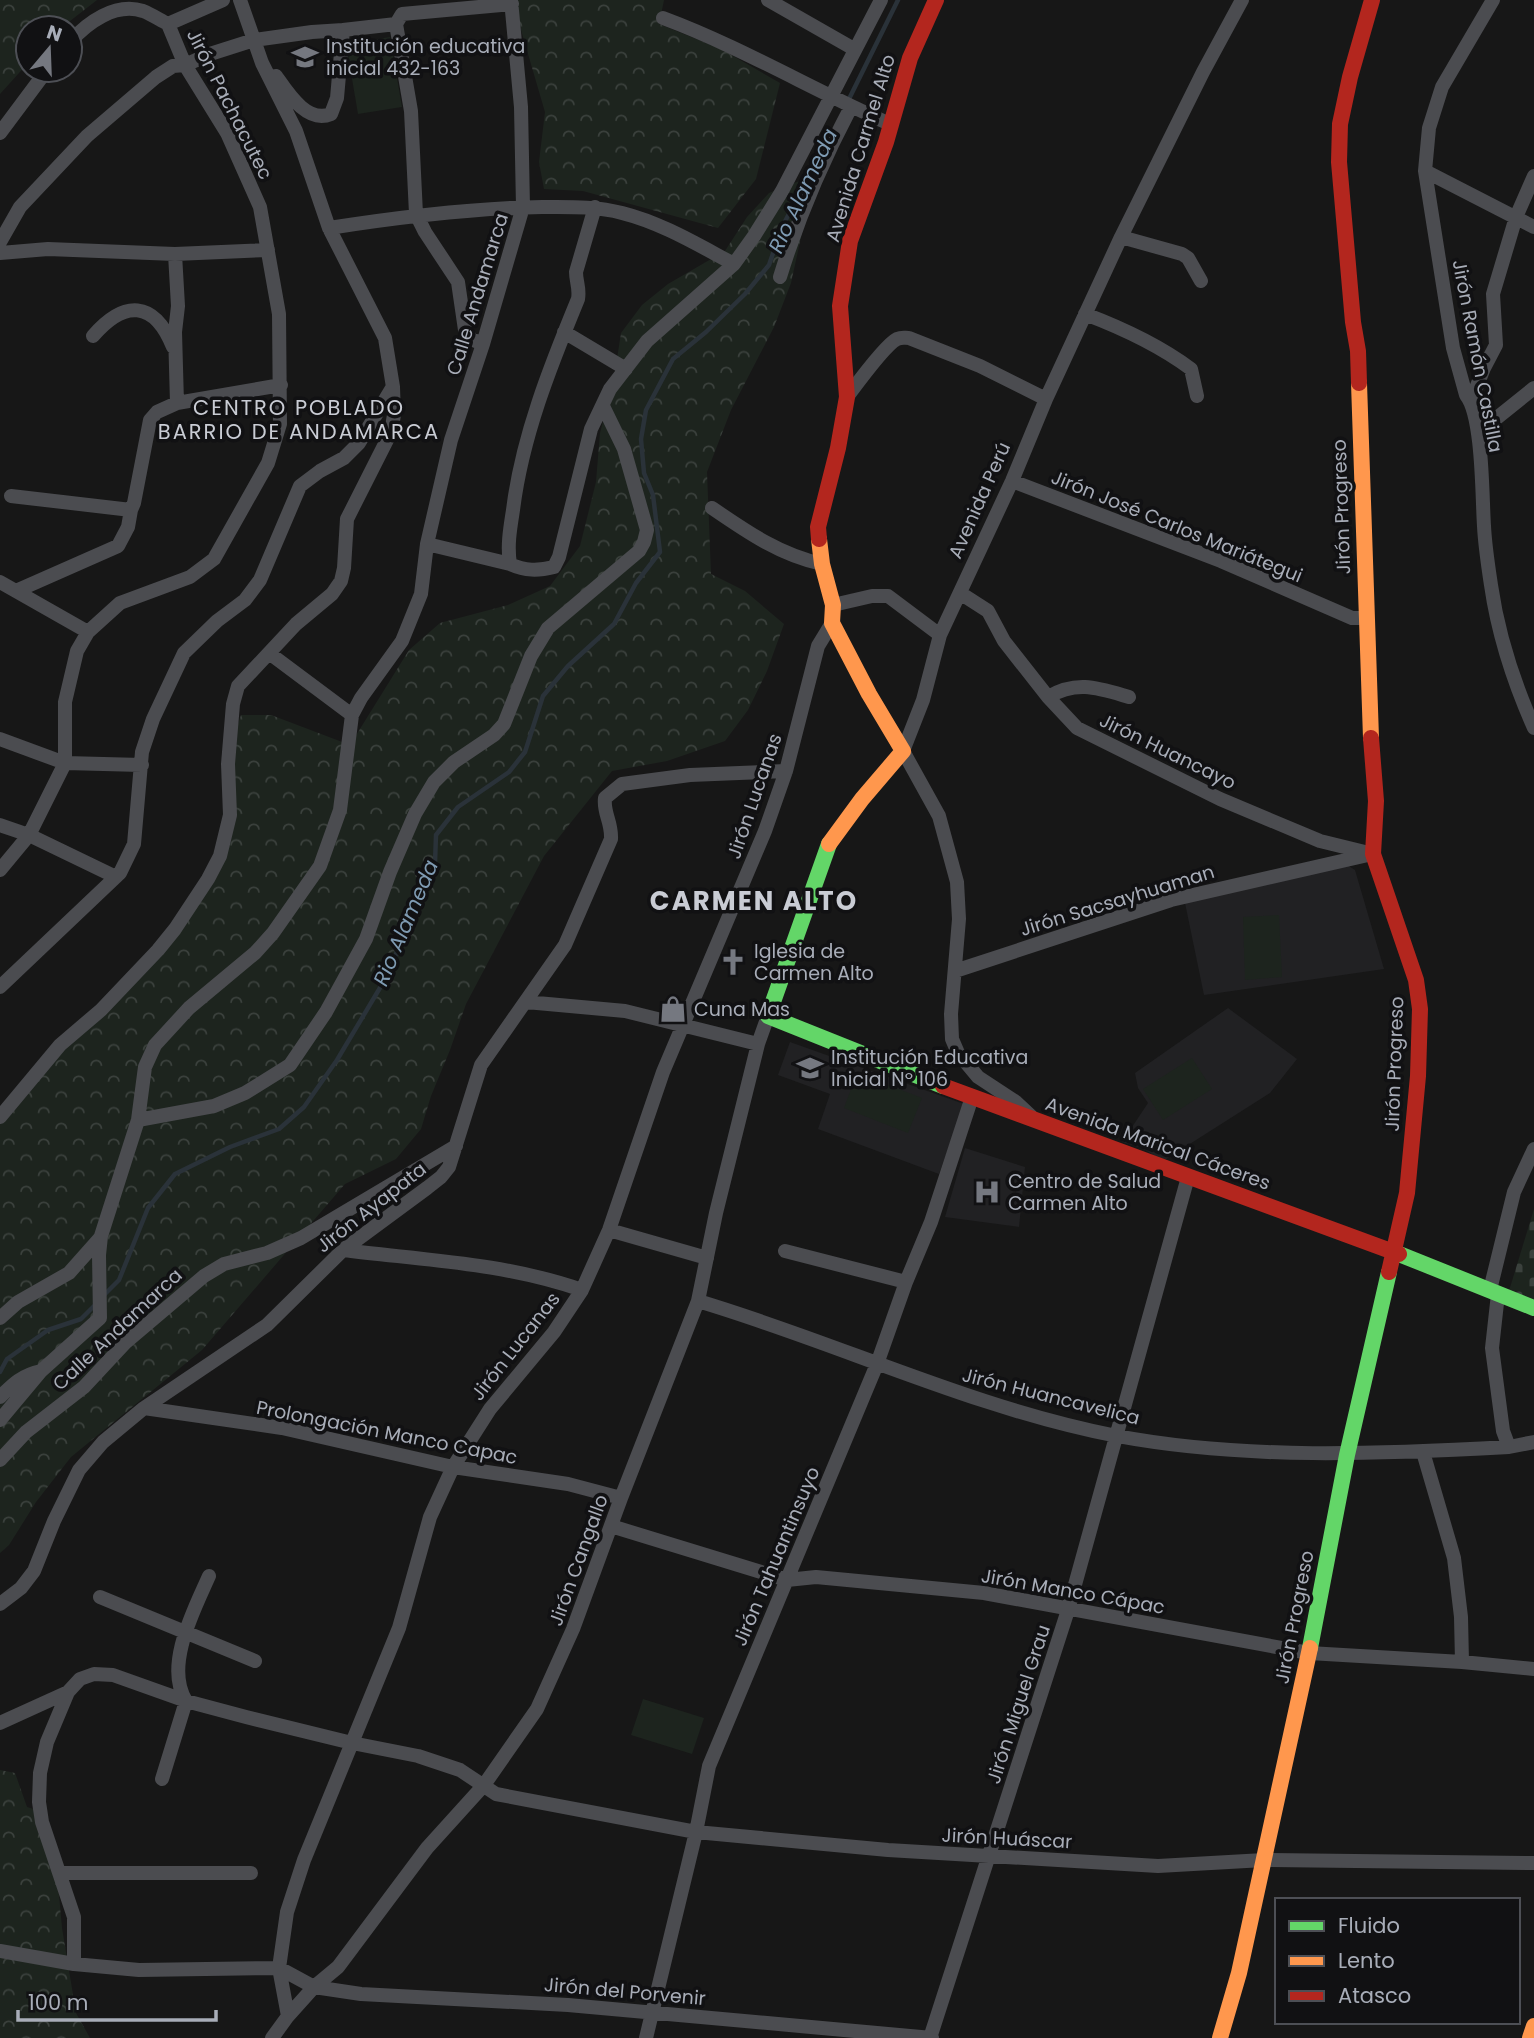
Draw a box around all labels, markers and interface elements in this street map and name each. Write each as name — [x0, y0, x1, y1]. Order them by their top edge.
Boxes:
north arrow — [14, 14, 84, 84]
text: N — [43, 18, 66, 48]
street label: Jirón Pachacutec — [180, 24, 279, 184]
place label: Institución educativa inicial 432-163 — [326, 33, 525, 82]
school or university icon: Institución educativa inicial 432-163 — [290, 42, 320, 72]
street label: Avenida Carmel Alto — [819, 51, 902, 245]
water label: Rio Alameda — [761, 124, 844, 258]
street label: Calle Andamarca — [440, 210, 515, 379]
street label: Jirón Ramón Castilla — [1446, 257, 1509, 455]
district label: CENTRO POBLADO BARRIO DE ANDAMARCA — [158, 393, 440, 446]
street label: Avenida Perú — [942, 438, 1017, 563]
street label: Jirón Progreso — [1326, 439, 1357, 575]
street label: Jirón José Carlos Mariátegui — [1047, 464, 1307, 589]
street label: Jirón Huancayo — [1095, 707, 1241, 796]
street label: Jirón Lucanas — [720, 730, 789, 862]
water label: Rio Alameda — [366, 855, 445, 990]
street label: Jirón Sacsayhuaman — [1017, 858, 1218, 943]
district label: CARMEN ALTO — [650, 883, 858, 919]
place label: Iglesia de Carmen Alto — [754, 938, 874, 987]
church icon: Iglesia de Carmen Alto — [718, 947, 748, 977]
shop icon: Cuna Mas — [658, 994, 688, 1024]
place label: Cuna Mas — [694, 996, 790, 1023]
street label: Jirón Progreso — [1379, 996, 1410, 1132]
place label: Institución Educativa Inicial Nº 106 — [831, 1044, 1028, 1093]
school or university icon: Institución Educativa Inicial Nº 106 — [795, 1053, 825, 1083]
street label: Avenida Marical Cáceres — [1042, 1090, 1274, 1197]
street label: Jirón Ayapata — [311, 1156, 432, 1259]
place label: Centro de Salud Carmen Alto — [1008, 1168, 1161, 1217]
hospital icon: Centro de Salud Carmen Alto — [972, 1177, 1002, 1207]
street label: Calle Andamarca — [47, 1262, 188, 1397]
street label: Jirón Lucanas — [464, 1286, 566, 1406]
street label: Jirón Huancavelica — [959, 1361, 1142, 1432]
street label: Prolongación Manco Capac — [254, 1394, 520, 1471]
street label: Jirón Tahuantinsuyo — [726, 1462, 826, 1650]
street label: Jirón Cangallo — [542, 1491, 615, 1630]
street label: Jirón Progreso — [1268, 1548, 1321, 1686]
street label: Jirón Manco Cápac — [979, 1562, 1167, 1621]
street label: Jirón Miguel Grau — [980, 1621, 1057, 1787]
street label: Jirón Huáscar — [941, 1822, 1073, 1855]
legend — [1275, 1898, 1520, 2024]
text: Fluido — [1338, 1911, 1400, 1940]
text: Lento — [1338, 1946, 1395, 1975]
street label: Jirón del Porvenir — [543, 1971, 707, 2012]
scale bar — [18, 1979, 215, 2023]
text: Atasco — [1338, 1981, 1411, 2010]
text: 100 m — [28, 1988, 88, 2017]

